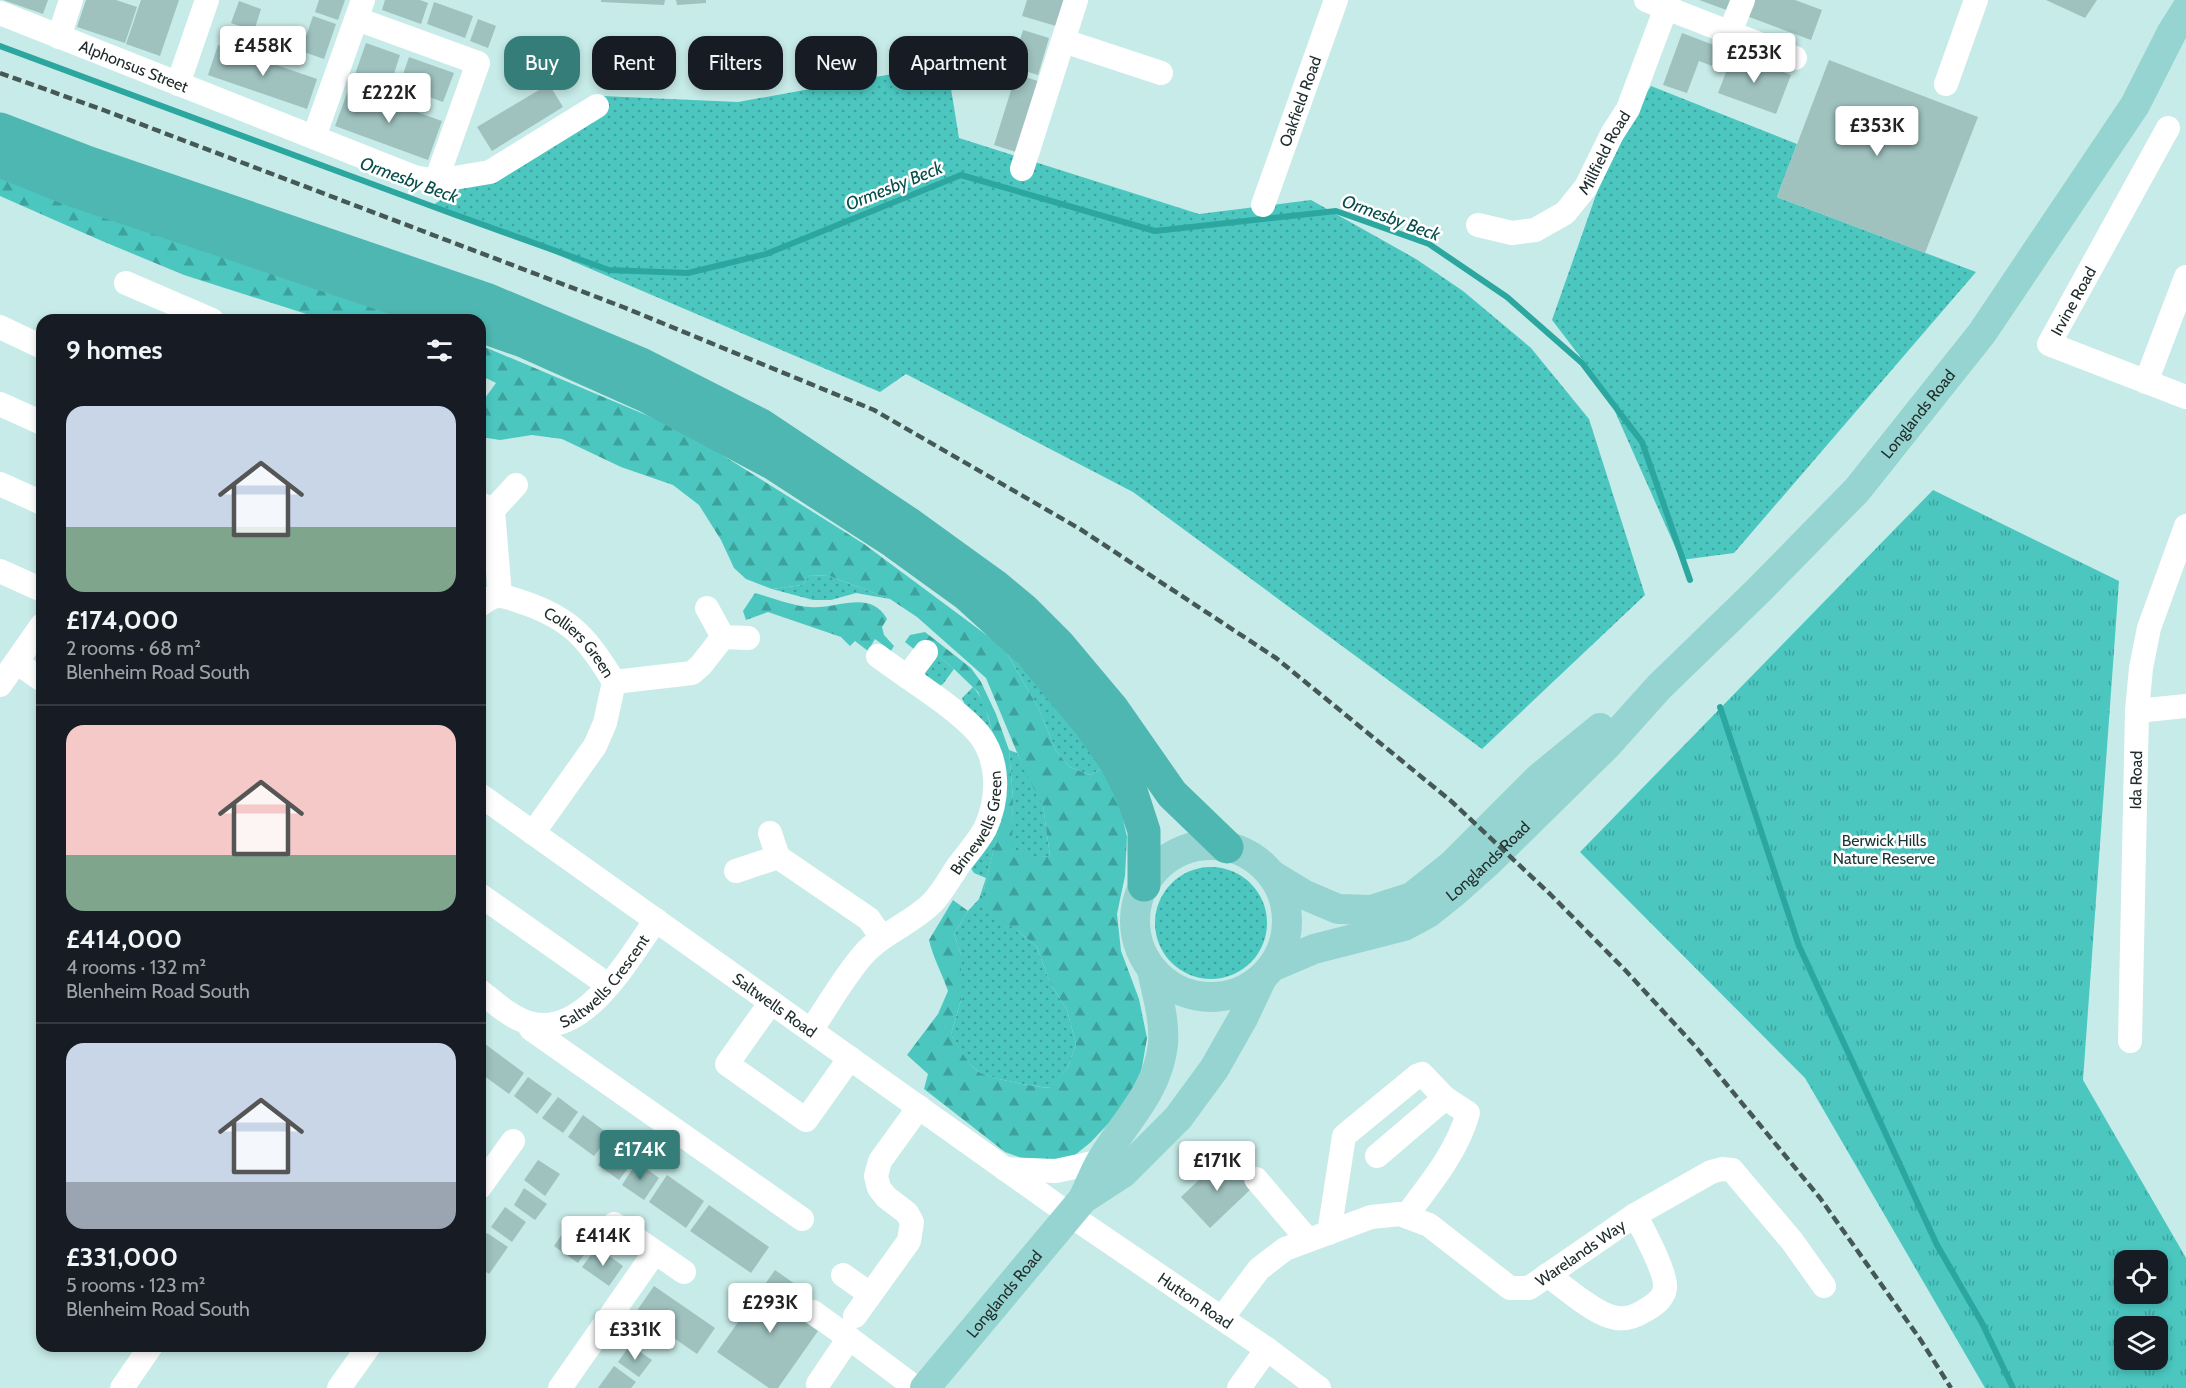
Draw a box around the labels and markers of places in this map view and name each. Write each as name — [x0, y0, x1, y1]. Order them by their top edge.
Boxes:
pin: £458K — [221, 26, 305, 77]
pin: £253K — [1712, 33, 1796, 84]
pin: £222K — [347, 73, 431, 124]
pin: £353K — [1835, 106, 1919, 157]
pin: £174K — [598, 1130, 682, 1181]
pin: £171K — [1175, 1141, 1259, 1192]
pin: £414K — [561, 1216, 645, 1267]
pin: £293K — [728, 1283, 812, 1334]
pin: £331K — [593, 1310, 677, 1361]

